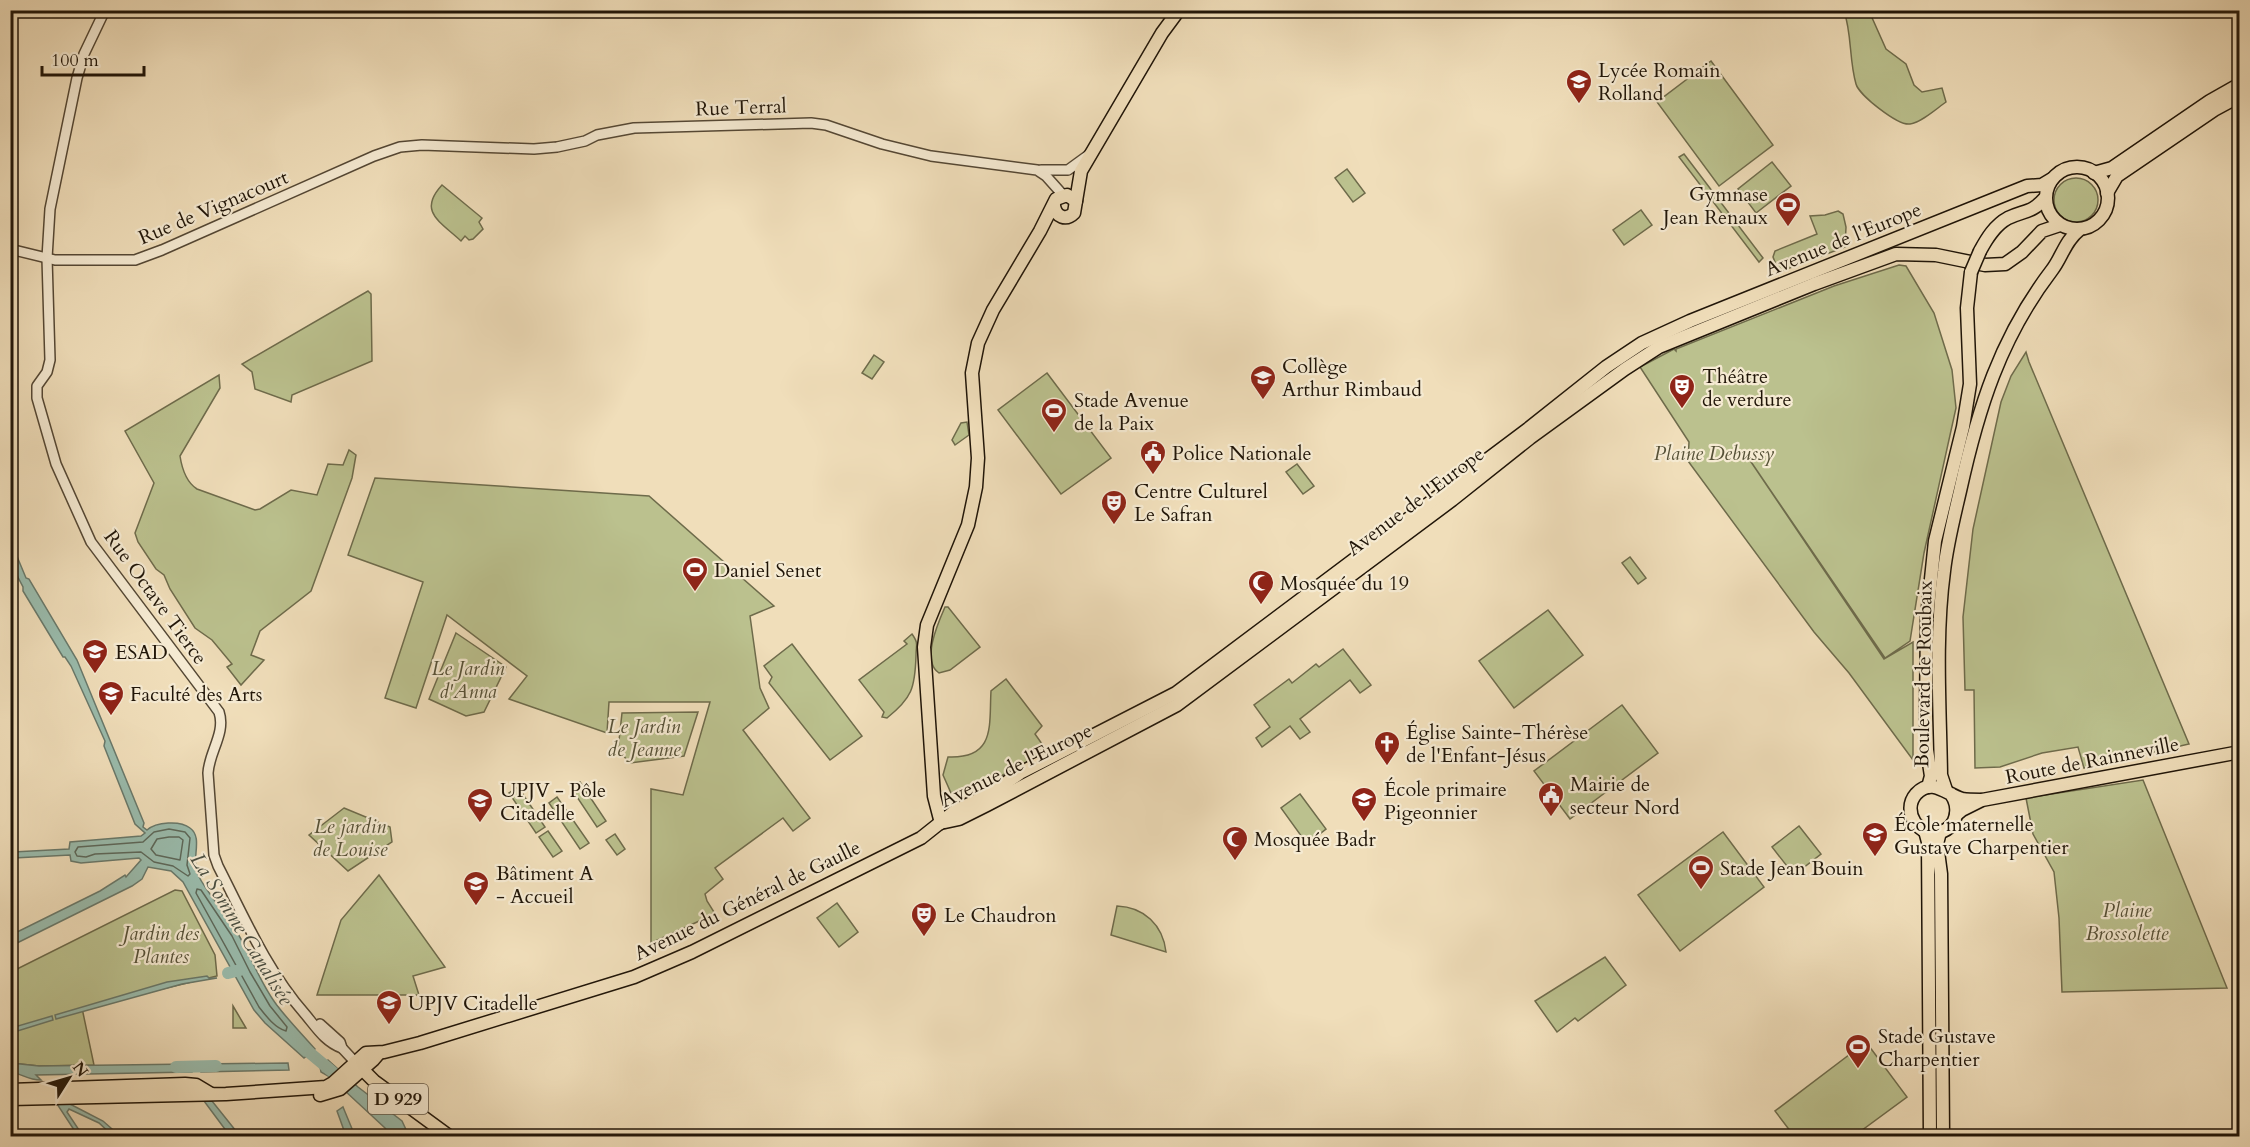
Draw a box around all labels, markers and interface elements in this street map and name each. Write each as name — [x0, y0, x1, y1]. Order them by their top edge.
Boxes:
scale bar — [42, 39, 144, 77]
text: 100 m — [51, 48, 99, 73]
place label: Lycée Romain Rolland — [1598, 57, 1721, 107]
school or university icon: Lycée Romain Rolland — [1564, 67, 1594, 105]
street label: Rue Terral — [695, 92, 787, 123]
street label: Rue de Vignacourt — [134, 163, 293, 251]
place label: Gymnase Jean Renaux — [1660, 181, 1768, 231]
sports icon: Gymnase Jean Renaux — [1773, 190, 1803, 228]
street label: Avenue de l'Europe — [1761, 196, 1925, 283]
place label: Collège Arthur Rimbaud — [1282, 353, 1422, 403]
school or university icon: Collège Arthur Rimbaud — [1248, 363, 1278, 401]
place label: Théâtre de verdure — [1702, 363, 1792, 413]
theatre icon: Théâtre de verdure — [1667, 372, 1697, 410]
place label: Stade Avenue de la Paix — [1074, 387, 1189, 437]
sports icon: Stade Avenue de la Paix — [1039, 396, 1069, 434]
public building icon: Police Nationale — [1138, 438, 1168, 476]
place label: Police Nationale — [1172, 440, 1312, 467]
park label: Plaine Debussy — [1654, 440, 1775, 467]
street label: Avenue de l'Europe — [1341, 441, 1490, 562]
place label: Centre Culturel Le Safran — [1134, 478, 1268, 528]
theatre icon: Centre Culturel Le Safran — [1099, 488, 1129, 526]
street label: Rue Octave Tierce — [98, 525, 214, 670]
sports icon: Daniel Senet — [680, 555, 710, 593]
place label: Daniel Senet — [714, 557, 822, 584]
mosque icon: Mosquée du 19 — [1246, 568, 1276, 606]
place label: Mosquée du 19 — [1280, 570, 1409, 597]
street label: Boulevard de Roubaix — [1908, 580, 1939, 768]
school or university icon: ESAD — [80, 637, 110, 675]
place label: ESAD — [115, 639, 168, 666]
park label: Le Jardin d'Anna — [432, 655, 505, 705]
school or university icon: Faculté des Arts — [96, 679, 126, 717]
place label: Faculté des Arts — [130, 681, 262, 708]
park label: Le Jardin de Jeanne — [607, 713, 681, 763]
street label: Avenue de l'Europe — [936, 717, 1097, 814]
place label: Église Sainte-Thérèse de l'Enfant-Jésus — [1406, 719, 1588, 769]
church icon: Église Sainte-Thérèse de l'Enfant-Jésus — [1372, 729, 1402, 767]
street label: Route de Rainneville — [2003, 730, 2181, 791]
place label: Mairie de secteur Nord — [1570, 771, 1680, 821]
place label: École primaire Pigeonnier — [1384, 776, 1507, 826]
place label: UPJV - Pôle Citadelle — [500, 777, 606, 827]
public building icon: Mairie de secteur Nord — [1536, 780, 1566, 818]
school or university icon: École primaire Pigeonnier — [1349, 785, 1379, 823]
school or university icon: UPJV - Pôle Citadelle — [465, 786, 495, 824]
place label: École maternelle Gustave Charpentier — [1894, 811, 2069, 861]
park label: Le jardin de Louise — [312, 813, 388, 863]
school or university icon: École maternelle Gustave Charpentier — [1860, 820, 1890, 858]
mosque icon: Mosquée Badr — [1220, 824, 1250, 862]
place label: Mosquée Badr — [1254, 826, 1376, 853]
street label: Avenue du Général de Gaulle — [629, 834, 865, 967]
water label: La Somme Canalisée — [183, 848, 301, 1012]
sports icon: Stade Jean Bouin — [1686, 853, 1716, 891]
place label: Stade Jean Bouin — [1720, 855, 1864, 882]
place label: Bâtiment A - Accueil — [496, 860, 594, 910]
school or university icon: Bâtiment A - Accueil — [461, 869, 491, 907]
park label: Plaine Brossolette — [2086, 897, 2169, 947]
theatre icon: Le Chaudron — [909, 900, 939, 938]
place label: Le Chaudron — [944, 902, 1057, 929]
park label: Jardin des Plantes — [118, 920, 200, 970]
school or university icon: UPJV Citadelle — [374, 988, 404, 1026]
place label: UPJV Citadelle — [408, 990, 538, 1017]
place label: Stade Gustave Charpentier — [1878, 1023, 1996, 1073]
sports icon: Stade Gustave Charpentier — [1843, 1032, 1873, 1070]
north arrow — [39, 1048, 99, 1108]
text: N — [67, 1057, 93, 1082]
road number: D 929 — [368, 1084, 428, 1114]

